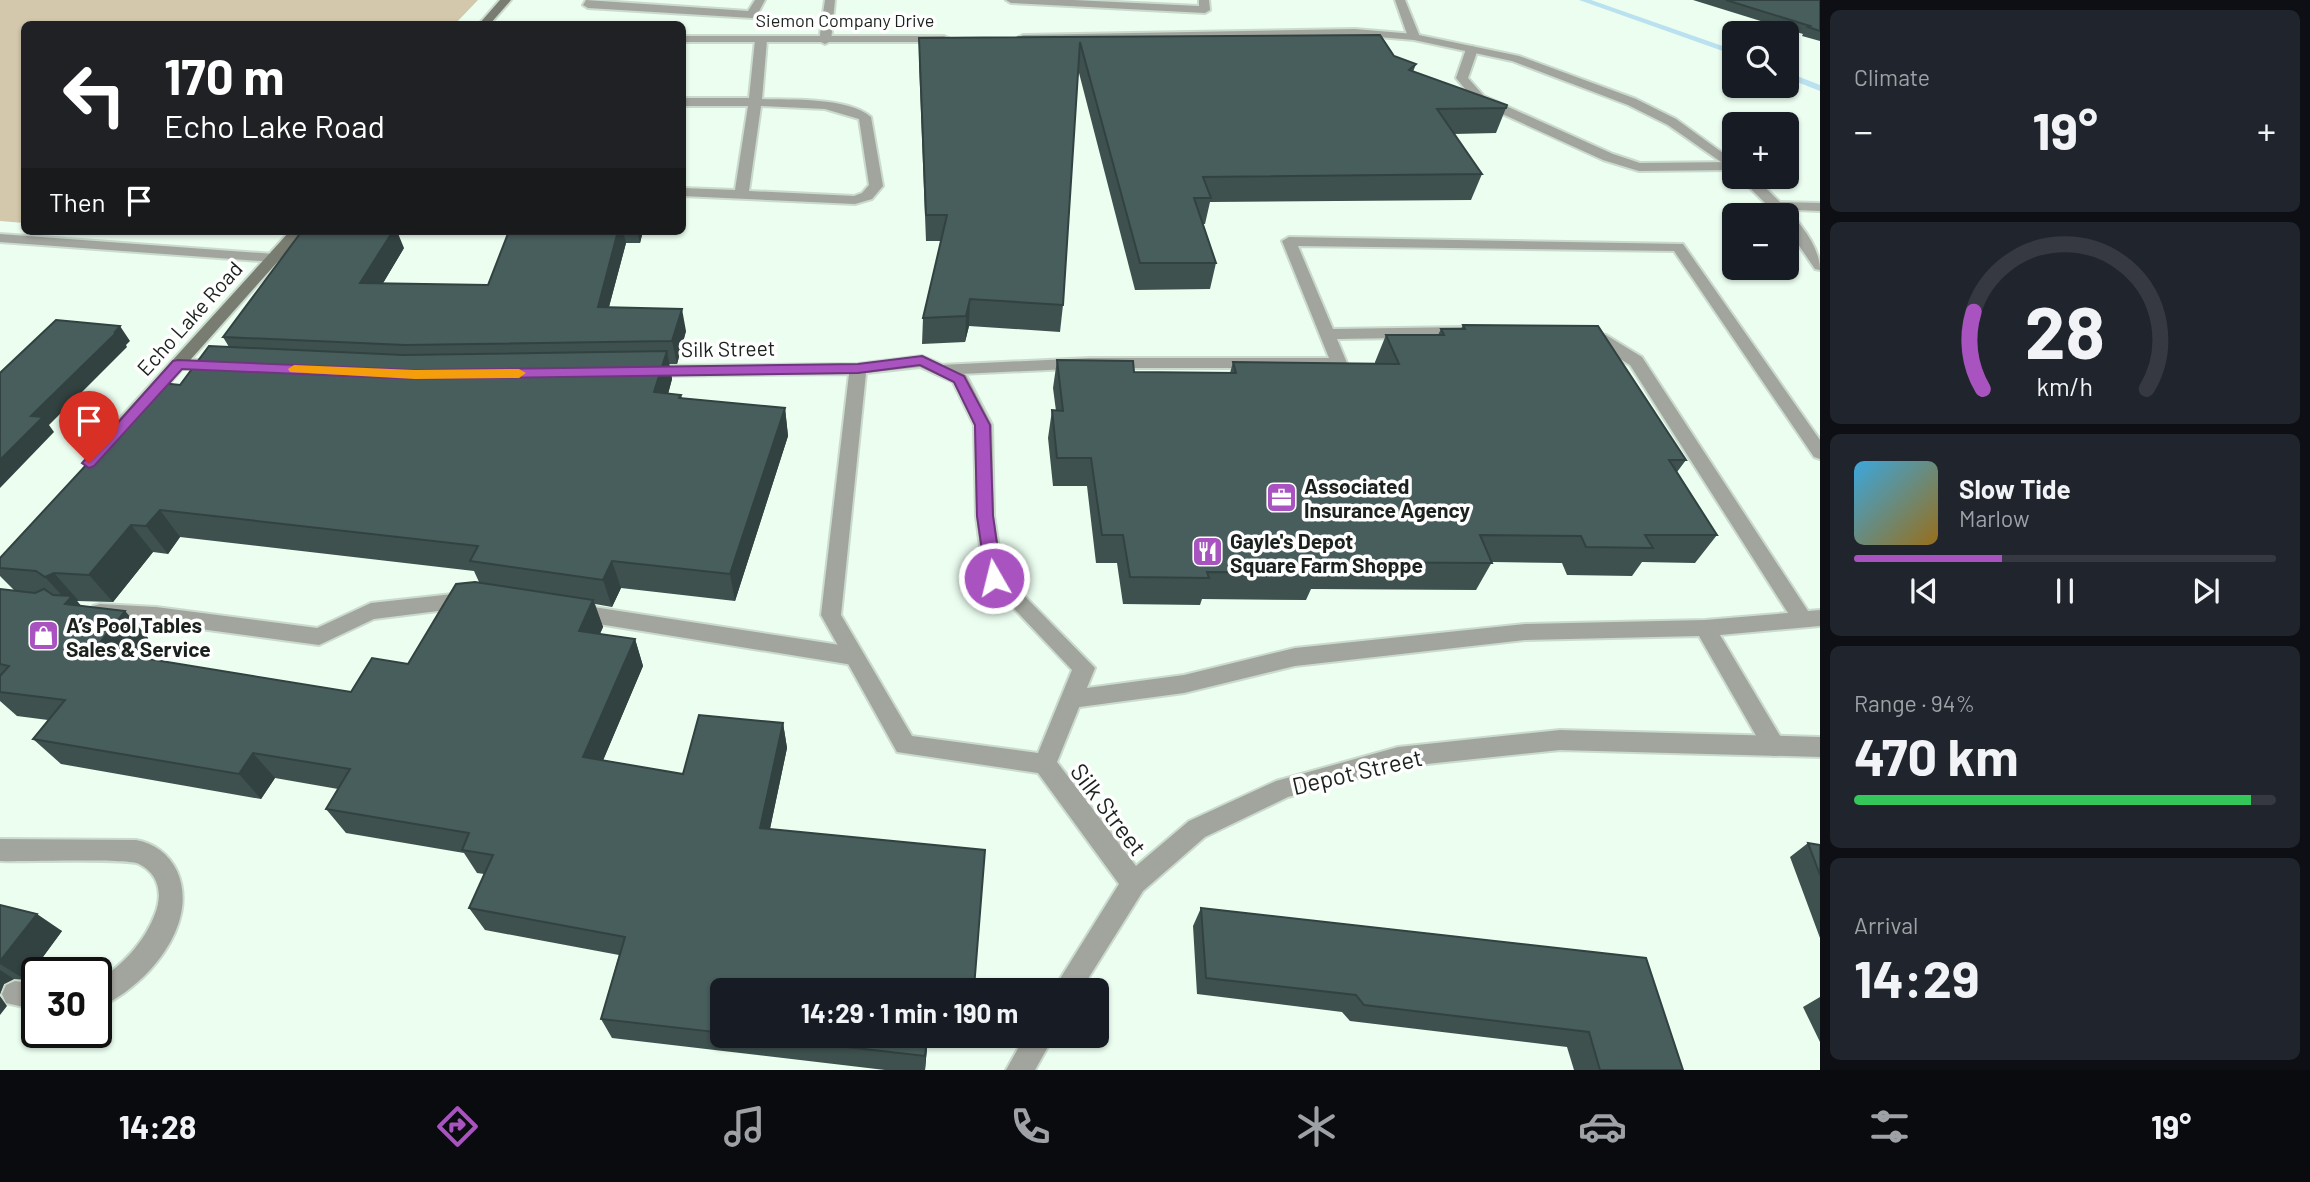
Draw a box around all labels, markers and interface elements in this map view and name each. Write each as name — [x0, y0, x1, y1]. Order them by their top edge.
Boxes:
street label: Siemon Company Drive — [756, 9, 934, 31]
map controls — [1722, 21, 1799, 280]
button: search — [1722, 21, 1799, 98]
text: 170 m — [164, 46, 284, 105]
icon: left — [49, 49, 140, 140]
text: Climate — [1854, 63, 1930, 91]
text: 19° — [2032, 98, 2098, 160]
text: Echo Lake Road — [164, 106, 385, 144]
text: − — [1854, 107, 1873, 153]
text: + — [2257, 107, 2276, 153]
button: + — [1722, 112, 1799, 189]
icon: arrive — [120, 182, 158, 220]
text: Then — [49, 186, 106, 217]
button: − — [1722, 203, 1799, 280]
street label: Echo Lake Road — [131, 256, 247, 380]
text: 28 — [2025, 286, 2105, 374]
street label: Silk Street — [681, 335, 775, 361]
text: km/h — [2037, 371, 2093, 401]
pin — [59, 391, 119, 463]
icon: arrive — [70, 402, 108, 440]
place label: Associated Insurance Agency — [1304, 473, 1470, 522]
text: Slow Tide — [1959, 473, 2071, 504]
office icon: Associated Insurance Agency — [1264, 480, 1298, 514]
text: Marlow — [1959, 504, 2030, 532]
place label: Gayle's Depot Square Farm Shoppe — [1230, 528, 1423, 577]
restaurant icon: Gayle's Depot Square Farm Shoppe — [1190, 535, 1224, 569]
position arrow — [957, 541, 1031, 615]
icon: previous — [1905, 572, 1943, 610]
icon: pause — [2046, 572, 2084, 610]
icon: next — [2187, 572, 2225, 610]
place label: A’s Pool Tables Sales & Service — [66, 612, 211, 661]
shop icon: A’s Pool Tables Sales & Service — [26, 619, 60, 653]
text: Range · 94% — [1854, 689, 1975, 717]
text: 470 km — [1854, 724, 2019, 786]
street label: Depot Street — [1289, 742, 1425, 800]
street label: Silk Street — [1065, 757, 1153, 861]
text: Arrival — [1854, 911, 1918, 939]
text: 14:29 — [1854, 946, 1980, 1008]
speed limit sign: 30 — [21, 957, 112, 1048]
text: 14:29 · 1 min · 190 m — [801, 997, 1018, 1028]
icon: directions — [433, 1102, 482, 1151]
icon: music — [720, 1102, 769, 1151]
icon: phone — [1006, 1102, 1055, 1151]
icon: climate — [1292, 1102, 1341, 1151]
icon: car — [1578, 1102, 1627, 1151]
icon: filters — [1865, 1102, 1914, 1151]
text: 14:28 — [119, 1107, 196, 1145]
text: 19° — [2151, 1107, 2191, 1145]

